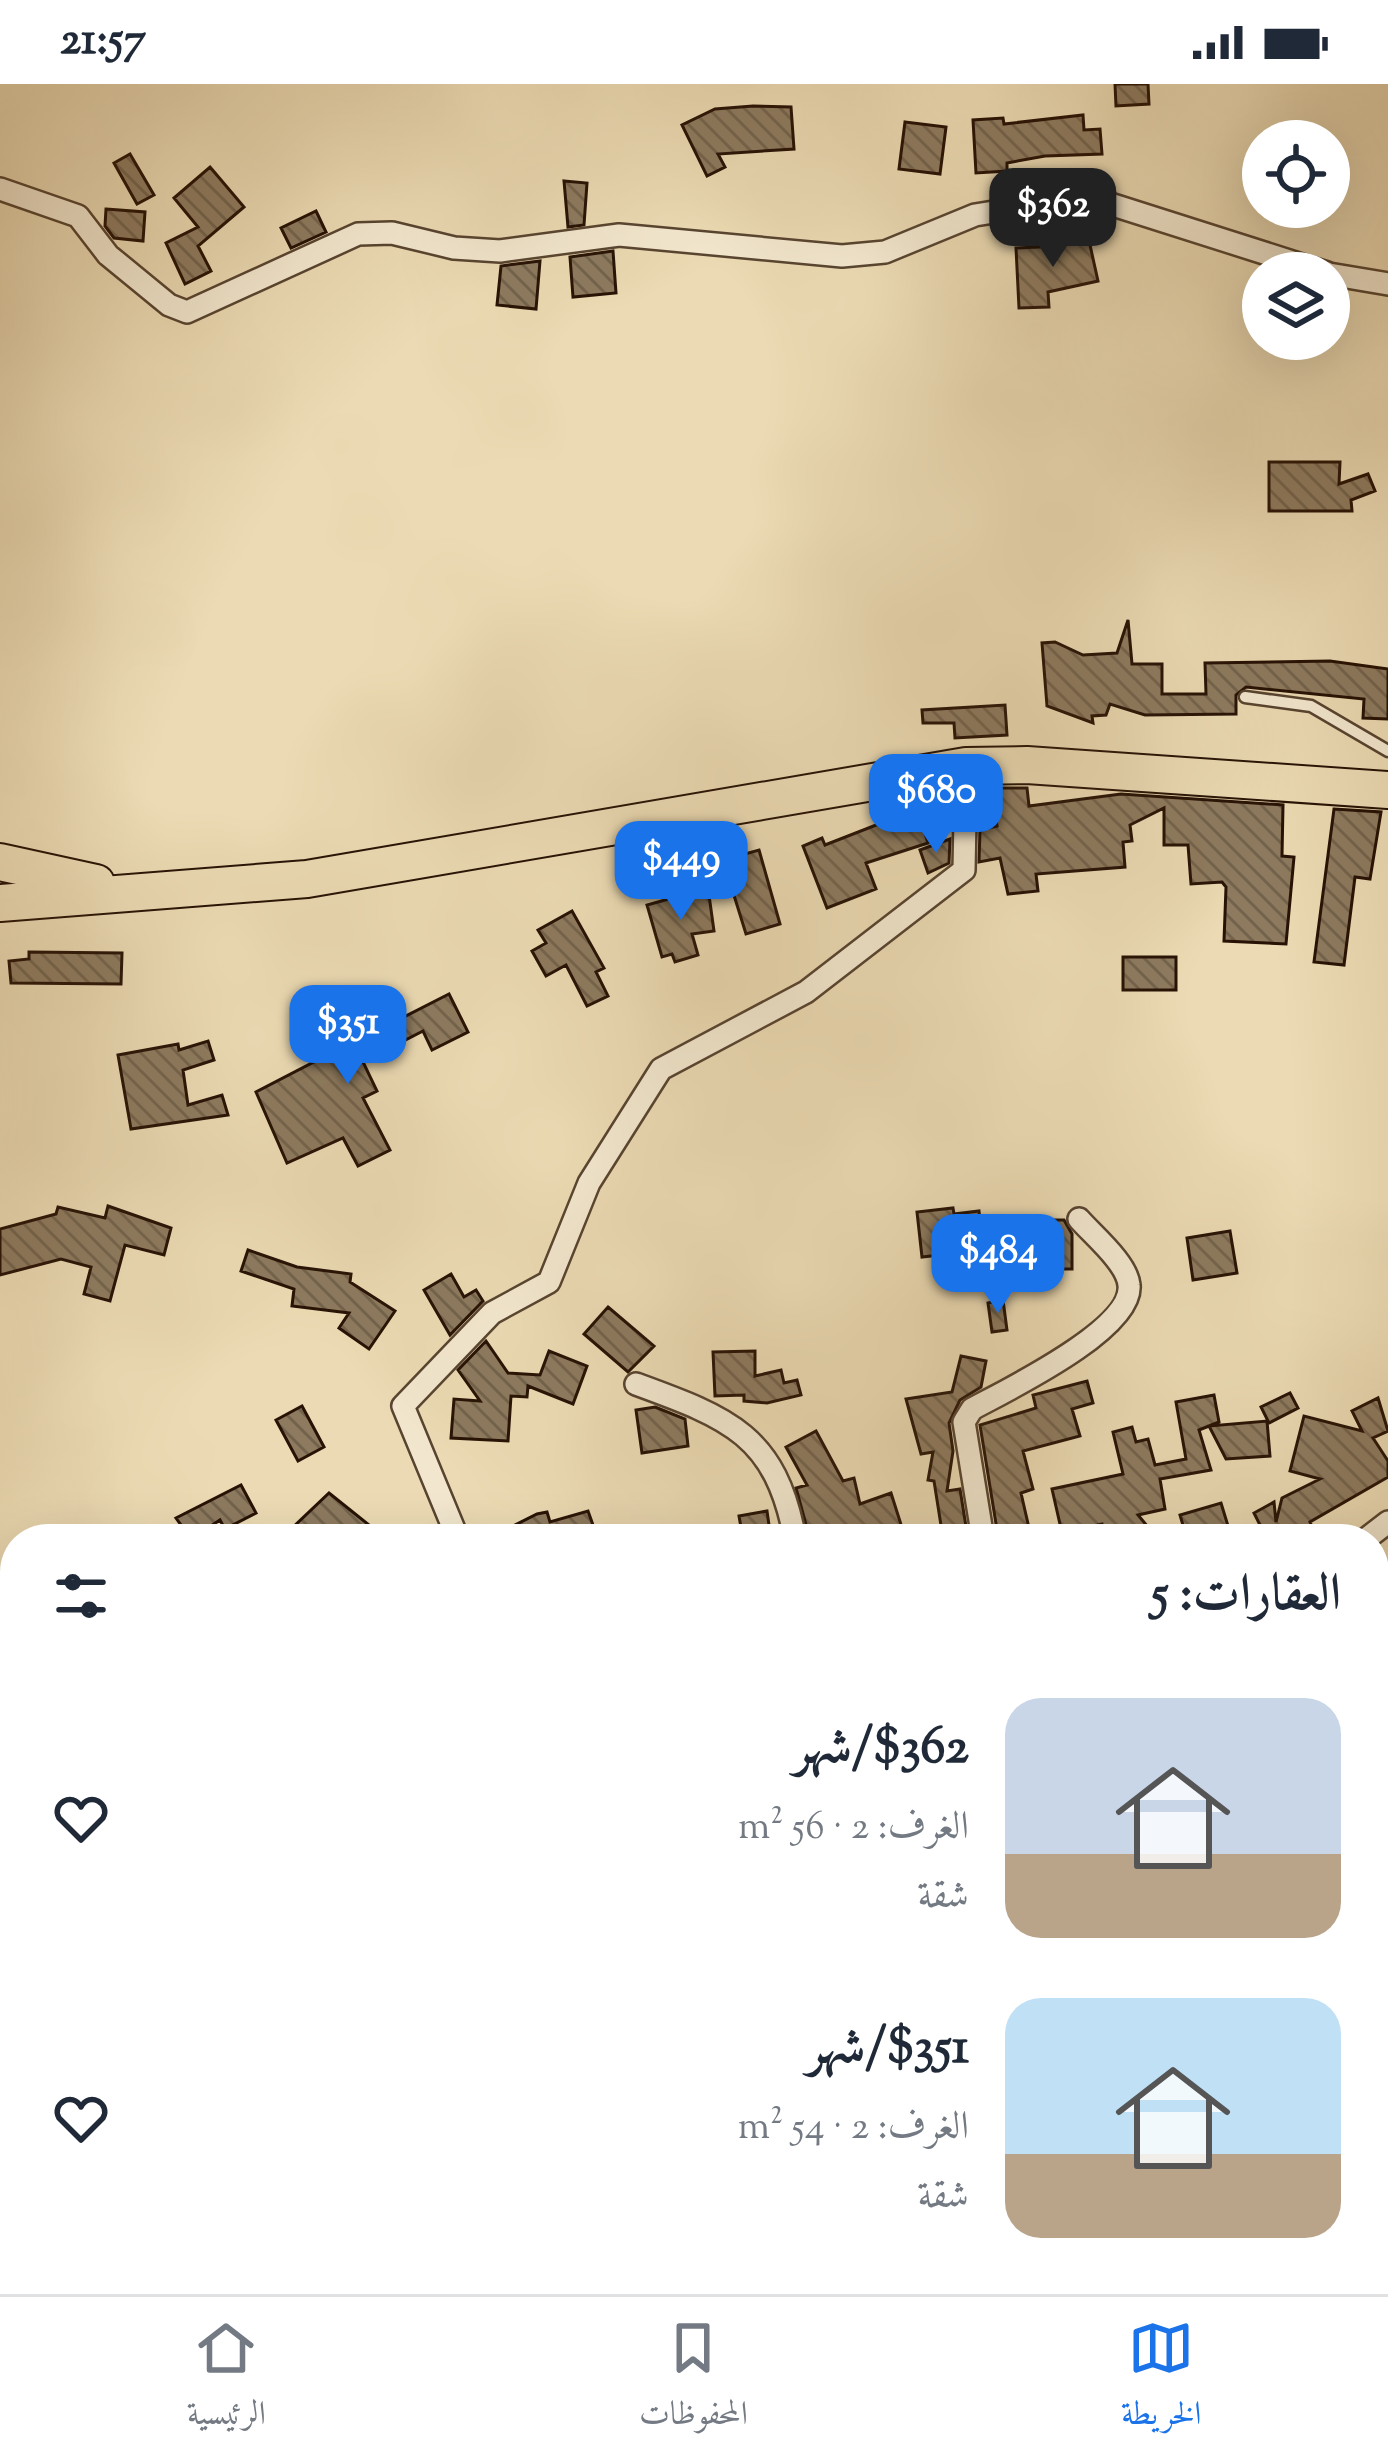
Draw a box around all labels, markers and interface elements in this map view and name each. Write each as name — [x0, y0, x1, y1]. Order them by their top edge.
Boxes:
text: 21:57 — [60, 10, 146, 75]
map controls — [1242, 120, 1350, 360]
button: locate — [1242, 120, 1350, 228]
pin: $362 — [982, 168, 1124, 270]
text: $362 — [1016, 179, 1090, 235]
button: layers — [1242, 252, 1350, 360]
pin: $680 — [865, 754, 1007, 856]
text: $680 — [896, 765, 976, 821]
pin: $449 — [610, 821, 752, 923]
text: $449 — [642, 832, 720, 888]
pin: $351 — [277, 985, 419, 1087]
text: $351 — [316, 996, 380, 1052]
pin: $484 — [927, 1214, 1069, 1316]
text: $484 — [958, 1225, 1038, 1281]
text: العقارات: 5 — [1151, 1560, 1341, 1633]
icon: filters — [48, 1563, 114, 1629]
text: $362/شهر — [793, 1713, 969, 1786]
icon: home — [1101, 1746, 1245, 1890]
icon: heart — [48, 1785, 114, 1851]
text: الغرف: 2 · 56 m² — [738, 1801, 969, 1857]
text: شقة — [917, 1870, 969, 1926]
text: $351/شهر — [807, 2013, 969, 2086]
icon: home — [1101, 2046, 1245, 2190]
icon: heart — [48, 2085, 114, 2151]
text: الغرف: 2 · 54 m² — [738, 2101, 969, 2157]
text: شقة — [917, 2170, 969, 2226]
tab: الرئيسية — [187, 2315, 266, 2445]
tab: المحفوظات — [639, 2315, 748, 2445]
tab: الخريطة — [1121, 2315, 1201, 2445]

